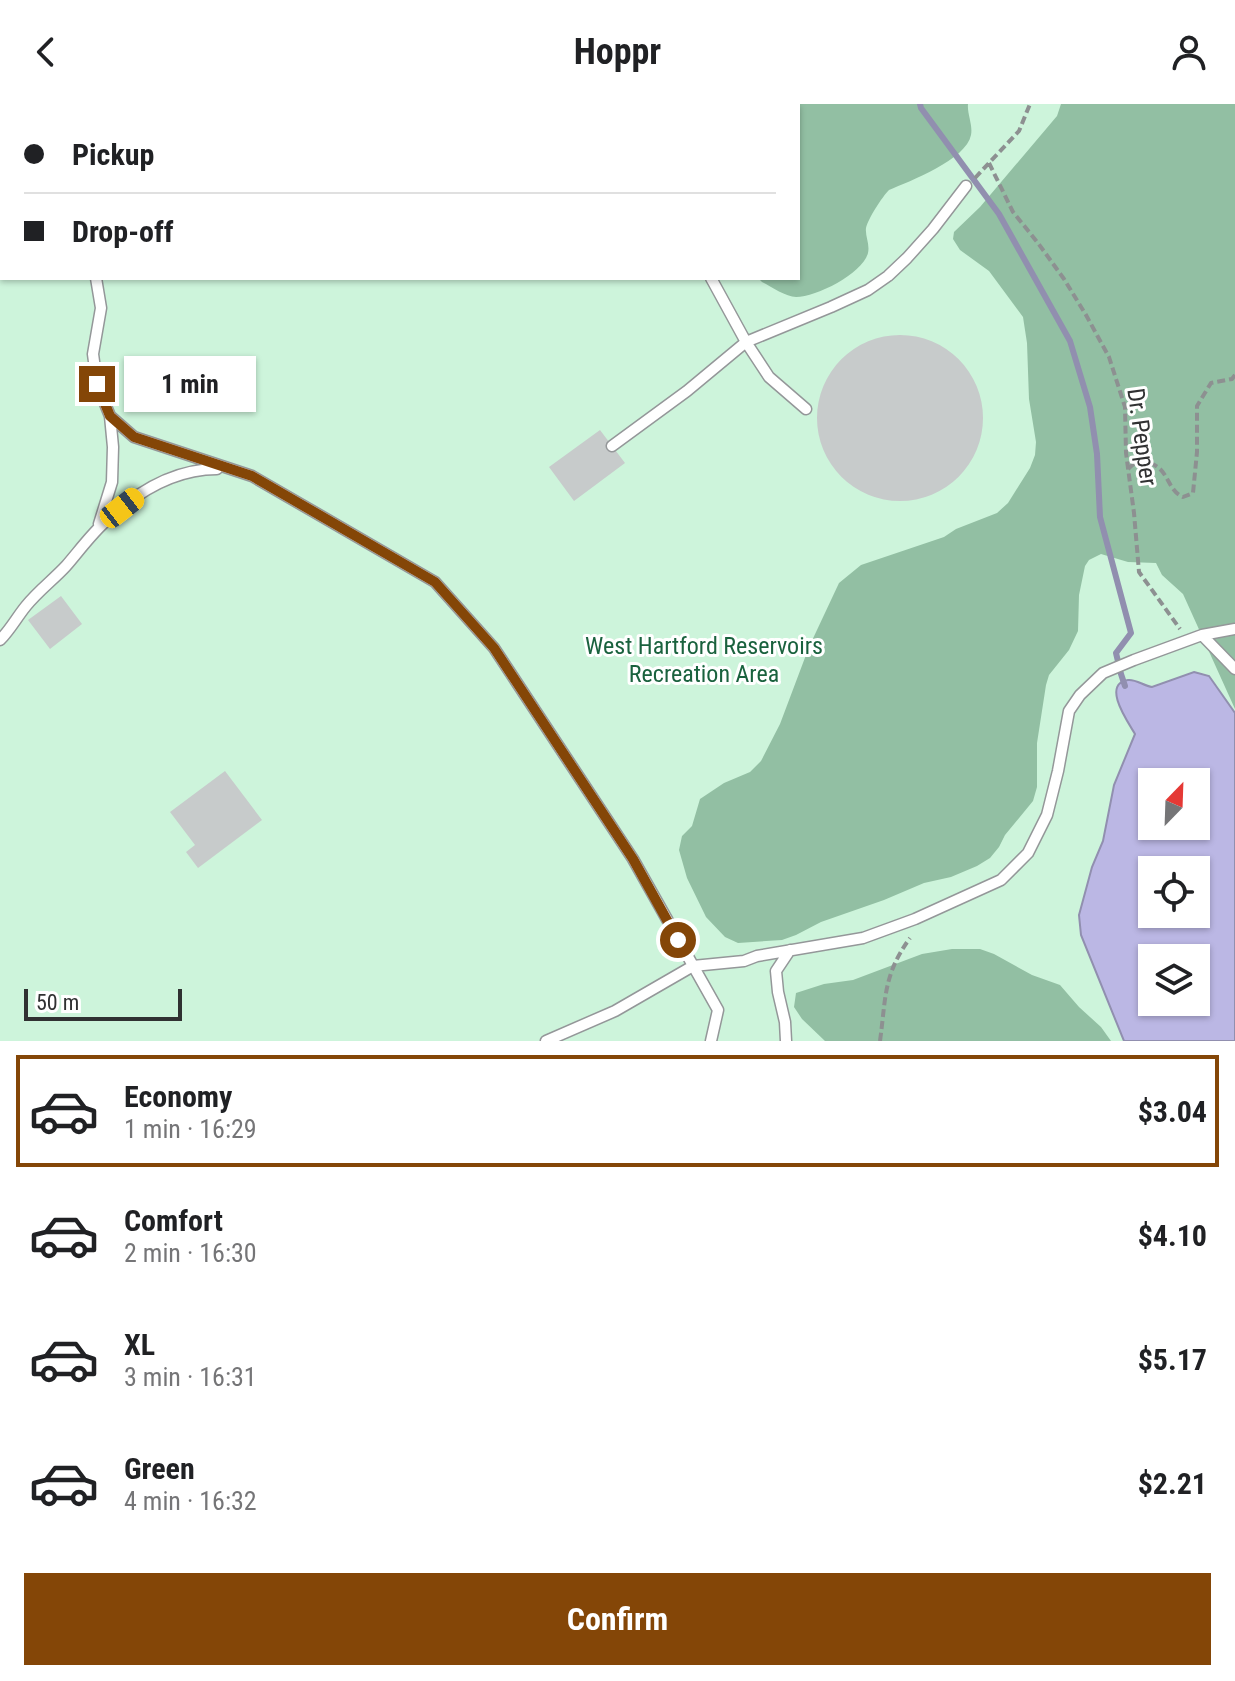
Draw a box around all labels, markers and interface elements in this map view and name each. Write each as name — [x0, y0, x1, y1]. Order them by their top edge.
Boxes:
icon: back — [24, 30, 68, 74]
icon: person — [1167, 30, 1211, 74]
text: Hoppr — [574, 31, 661, 73]
text: Pickup — [72, 137, 154, 172]
text: Drop-off — [72, 214, 174, 249]
callout: 1 min — [125, 356, 257, 412]
route end — [79, 366, 115, 402]
text: 1 min — [161, 369, 219, 399]
street label: Dr. Pepper — [1121, 387, 1163, 487]
car — [96, 484, 148, 532]
park label: West Hartford Reservoirs Recreation Area — [585, 632, 823, 688]
north arrow — [1138, 768, 1210, 840]
map controls — [1138, 768, 1210, 1016]
button: locate — [1138, 856, 1210, 928]
route start — [660, 922, 696, 958]
button: layers — [1138, 944, 1210, 1016]
scale bar — [24, 985, 182, 1021]
text: 50 m — [36, 990, 79, 1015]
icon: car — [28, 1075, 100, 1147]
text: Economy — [124, 1079, 232, 1114]
text: $3.04 — [1138, 1094, 1207, 1129]
text: 1 min · 16:29 — [124, 1114, 257, 1144]
icon: car — [28, 1199, 100, 1271]
text: Comfort — [124, 1203, 223, 1238]
text: $4.10 — [1138, 1218, 1207, 1253]
text: 2 min · 16:30 — [124, 1238, 257, 1268]
icon: car — [28, 1323, 100, 1395]
text: XL — [124, 1327, 155, 1362]
text: $5.17 — [1138, 1342, 1207, 1377]
text: 3 min · 16:31 — [124, 1362, 257, 1392]
icon: car — [28, 1447, 100, 1519]
text: Green — [124, 1451, 195, 1486]
text: $2.21 — [1138, 1466, 1207, 1501]
text: 4 min · 16:32 — [124, 1486, 257, 1516]
button: Confirm — [24, 1573, 1211, 1665]

